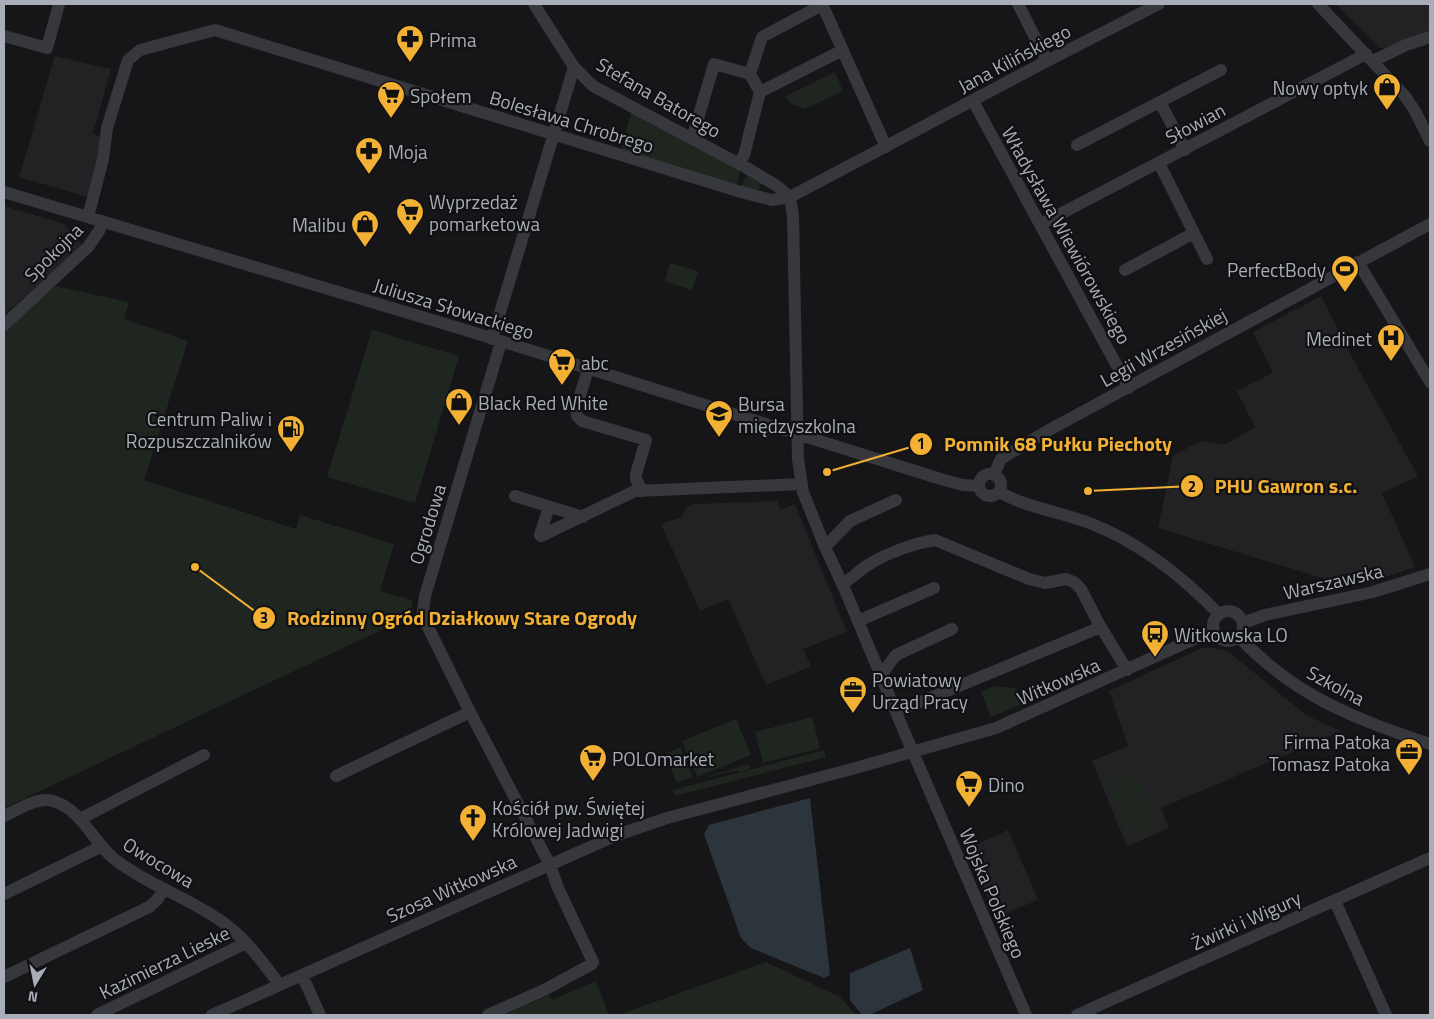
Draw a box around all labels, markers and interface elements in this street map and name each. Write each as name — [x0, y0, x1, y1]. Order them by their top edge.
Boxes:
street label: Jana Kilińskiego — [952, 16, 1076, 100]
pharmacy icon: Prima — [395, 24, 425, 63]
place label: Prima — [429, 25, 477, 54]
street label: Stefana Batorego — [591, 49, 727, 145]
shop icon: Nowy optyk — [1372, 72, 1402, 111]
place label: Nowy optyk — [1273, 73, 1368, 102]
supermarket icon: Społem — [376, 80, 406, 119]
place label: Społem — [410, 81, 472, 110]
street label: Bolesława Chrobrego — [486, 82, 658, 160]
street label: Słowian — [1160, 95, 1230, 151]
street label: Władysława Wiewiórowskiego — [995, 121, 1139, 349]
pharmacy icon: Moja — [354, 136, 384, 175]
place label: Moja — [388, 137, 428, 166]
place label: Wyprzedaż pomarketowa — [429, 187, 540, 238]
supermarket icon: Wyprzedaż pomarketowa — [395, 197, 425, 236]
shop icon: Malibu — [350, 209, 380, 248]
place label: Malibu — [292, 210, 346, 239]
street label: Spokojna — [17, 216, 89, 288]
sports icon: PerfectBody — [1330, 254, 1360, 293]
place label: PerfectBody — [1227, 255, 1326, 284]
street label: Juliusza Słowackiego — [370, 270, 538, 346]
street label: Legii Wrzesińskiej — [1094, 300, 1232, 394]
hospital icon: Medinet — [1376, 323, 1406, 362]
place label: Medinet — [1306, 324, 1372, 353]
supermarket icon: abc — [547, 347, 577, 386]
place label: abc — [581, 348, 609, 377]
shop icon: Black Red White — [444, 387, 474, 426]
place label: Black Red White — [478, 388, 608, 417]
place label: Bursa międzyszkolna — [738, 389, 856, 440]
school or university icon: Bursa międzyszkolna — [704, 399, 734, 438]
place label: Centrum Paliw i Rozpuszczalników — [126, 404, 272, 455]
fuel station icon: Centrum Paliw i Rozpuszczalników — [276, 414, 306, 453]
callout: Pomnik 68 Pułku Piechoty — [909, 427, 1182, 462]
text: Pomnik 68 Pułku Piechoty — [944, 428, 1172, 459]
text: 1 — [917, 432, 925, 455]
callout: PHU Gawron s.c. — [1180, 469, 1368, 504]
text: PHU Gawron s.c. — [1215, 470, 1357, 501]
text: 2 — [1188, 475, 1196, 498]
street label: Ogrodowa — [401, 480, 453, 568]
street label: Warszawska — [1280, 555, 1386, 607]
callout: Rodzinny Ogród Działkowy Stare Ogrody — [252, 601, 647, 636]
text: Rodzinny Ogród Działkowy Stare Ogrody — [287, 602, 637, 633]
text: 3 — [260, 606, 268, 629]
bus stop icon: Witkowska LO — [1140, 619, 1170, 658]
place label: Witkowska LO — [1174, 620, 1288, 649]
street label: Witkowska — [1012, 650, 1105, 712]
street label: Szkolna — [1302, 658, 1371, 713]
place label: Powiatowy Urząd Pracy — [872, 665, 968, 716]
office icon: Powiatowy Urząd Pracy — [838, 675, 868, 714]
place label: Firma Patoka Tomasz Patoka — [1269, 727, 1390, 778]
office icon: Firma Patoka Tomasz Patoka — [1394, 737, 1424, 776]
supermarket icon: POLOmarket — [578, 743, 608, 782]
place label: POLOmarket — [612, 744, 714, 773]
supermarket icon: Dino — [954, 769, 984, 808]
place label: Dino — [988, 770, 1025, 799]
place label: Kościół pw. Świętej Królowej Jadwigi — [492, 793, 645, 844]
church icon: Kościół pw. Świętej Królowej Jadwigi — [458, 803, 488, 842]
street label: Wojska Polskiego — [952, 823, 1034, 963]
street label: Owocowa — [118, 829, 201, 895]
street label: Szosa Witkowska — [381, 846, 521, 930]
street label: Żwirki i Wigury — [1186, 883, 1306, 957]
street label: Kazimierza Lieske — [94, 918, 234, 1006]
north arrow — [10, 959, 60, 1009]
text: N — [26, 986, 39, 1008]

